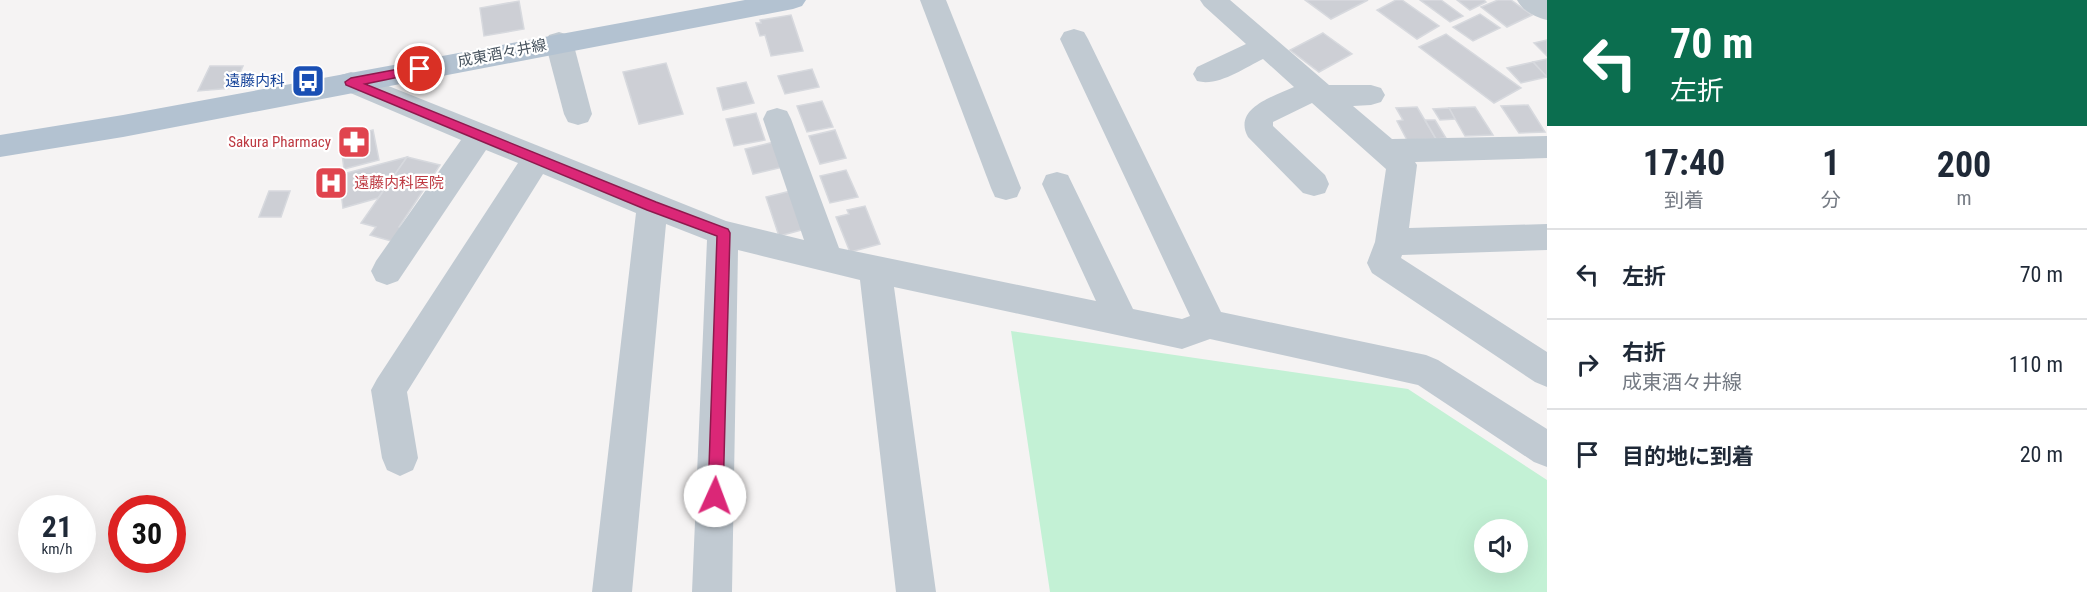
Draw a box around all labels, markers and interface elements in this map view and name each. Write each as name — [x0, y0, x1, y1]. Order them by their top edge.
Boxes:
text: 70 m — [1670, 19, 1753, 68]
icon: left — [1571, 24, 1649, 102]
street label: 成東酒々井線 — [456, 36, 548, 70]
pin — [394, 43, 445, 94]
icon: arrive — [403, 52, 436, 85]
bus stop icon: 遠藤内科 — [290, 63, 326, 99]
place label: 遠藤内科 — [225, 72, 285, 90]
text: 左折 — [1670, 75, 1724, 107]
pharmacy icon: Sakura Pharmacy — [336, 124, 372, 160]
place label: Sakura Pharmacy — [228, 133, 331, 151]
text: 17:40 — [1643, 142, 1725, 184]
text: 1 — [1822, 142, 1840, 184]
text: 200 — [1937, 144, 1991, 186]
hospital icon: 遠藤内科医院 — [313, 165, 349, 201]
place label: 遠藤内科医院 — [354, 174, 444, 192]
text: m — [1956, 186, 1972, 210]
text: 到着 — [1664, 188, 1704, 212]
text: 分 — [1821, 188, 1841, 212]
icon: left — [1571, 258, 1604, 291]
text: 70 m — [2020, 262, 2063, 287]
text: 左折 — [1622, 264, 1666, 289]
text: 右折 — [1622, 340, 1666, 365]
icon: right — [1571, 348, 1604, 381]
text: 110 m — [2009, 352, 2063, 377]
text: 成東酒々井線 — [1622, 370, 1742, 394]
icon: arrive — [1571, 438, 1604, 471]
text: 20 m — [2020, 442, 2063, 467]
text: 目的地に到着 — [1622, 444, 1754, 469]
position arrow — [683, 464, 747, 528]
speed limit sign: 30 — [108, 495, 186, 573]
text: 21 — [42, 509, 72, 544]
map controls — [1474, 519, 1528, 573]
button: sound — [1474, 519, 1528, 573]
text: km/h — [42, 540, 72, 558]

